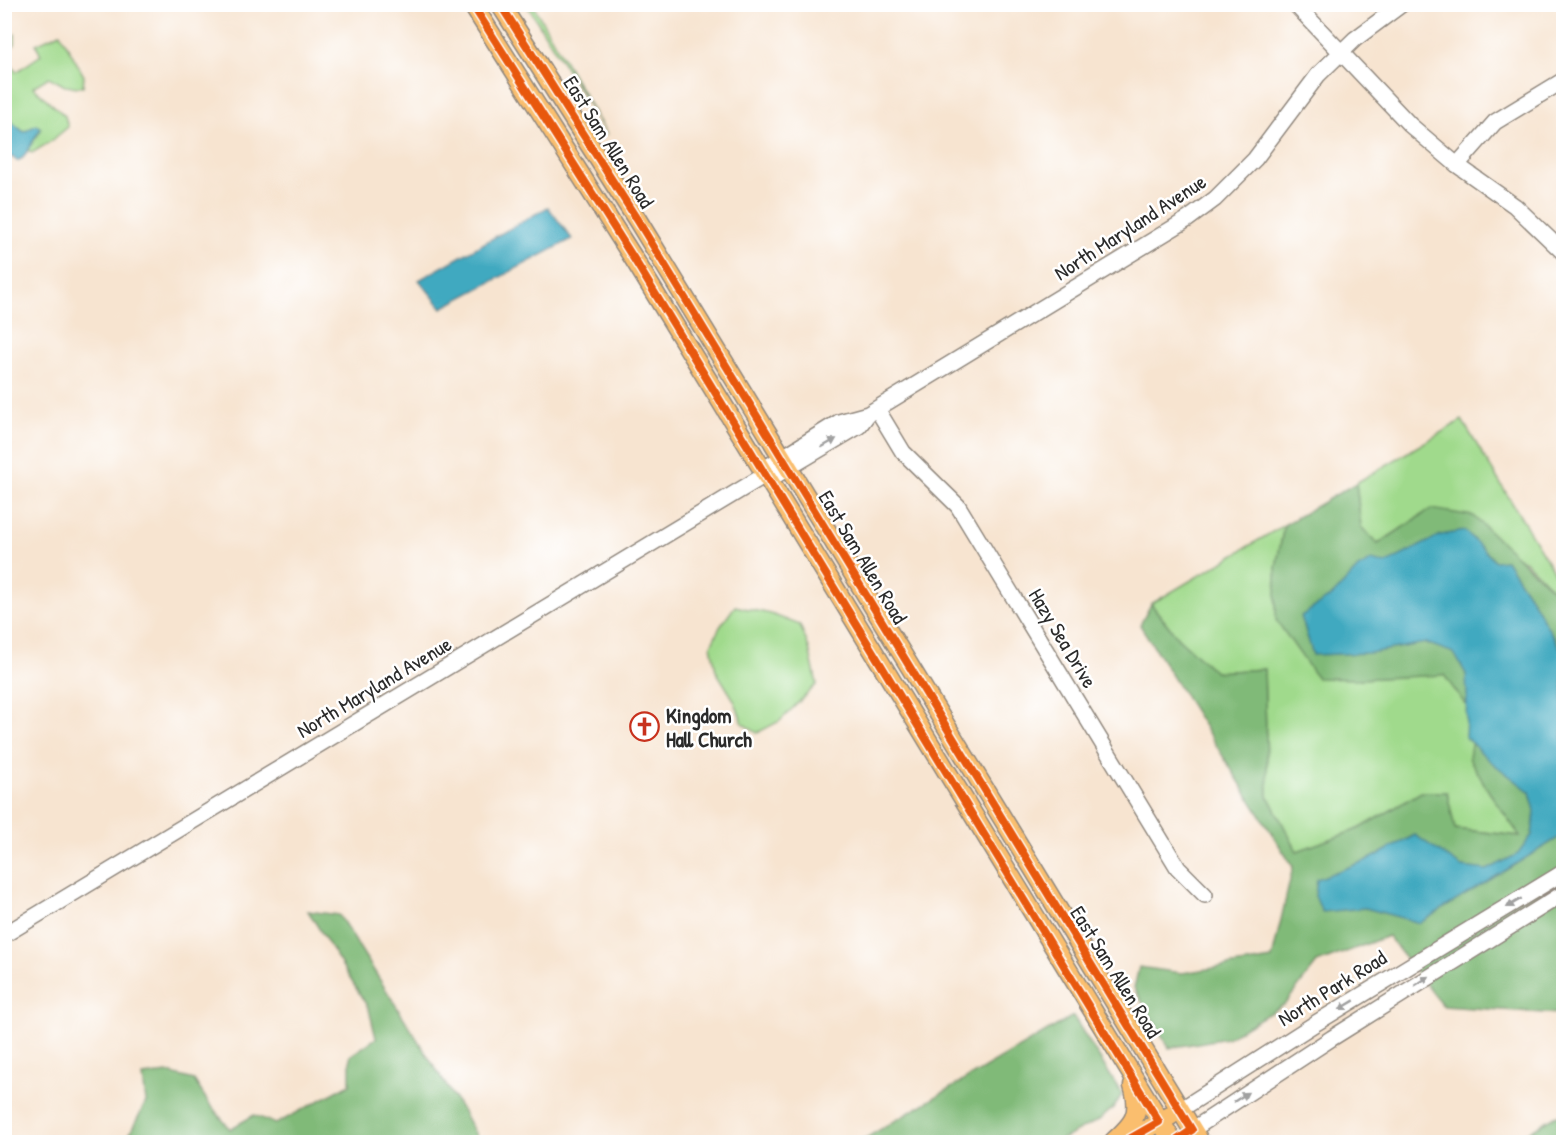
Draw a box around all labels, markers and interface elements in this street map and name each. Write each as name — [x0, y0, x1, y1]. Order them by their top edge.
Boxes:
street label: East Sam Allen Road — [557, 70, 661, 214]
street label: North Maryland Avenue — [1048, 167, 1212, 287]
one-way arrow — [821, 437, 837, 448]
street label: East Sam Allen Road — [812, 485, 914, 629]
street label: Hazy Sea Drive — [1022, 583, 1104, 693]
street label: North Maryland Avenue — [291, 629, 457, 745]
place label: Kingdom Hall Church — [666, 701, 752, 754]
church icon: Kingdom Hall Church — [629, 711, 661, 743]
one-way arrow — [1505, 897, 1522, 908]
street label: East Sam Allen Road — [1064, 900, 1168, 1044]
street label: North Park Road — [1272, 943, 1392, 1033]
one-way arrow — [1414, 975, 1431, 986]
one-way arrow — [1339, 999, 1355, 1010]
one-way arrow — [1232, 1092, 1249, 1103]

